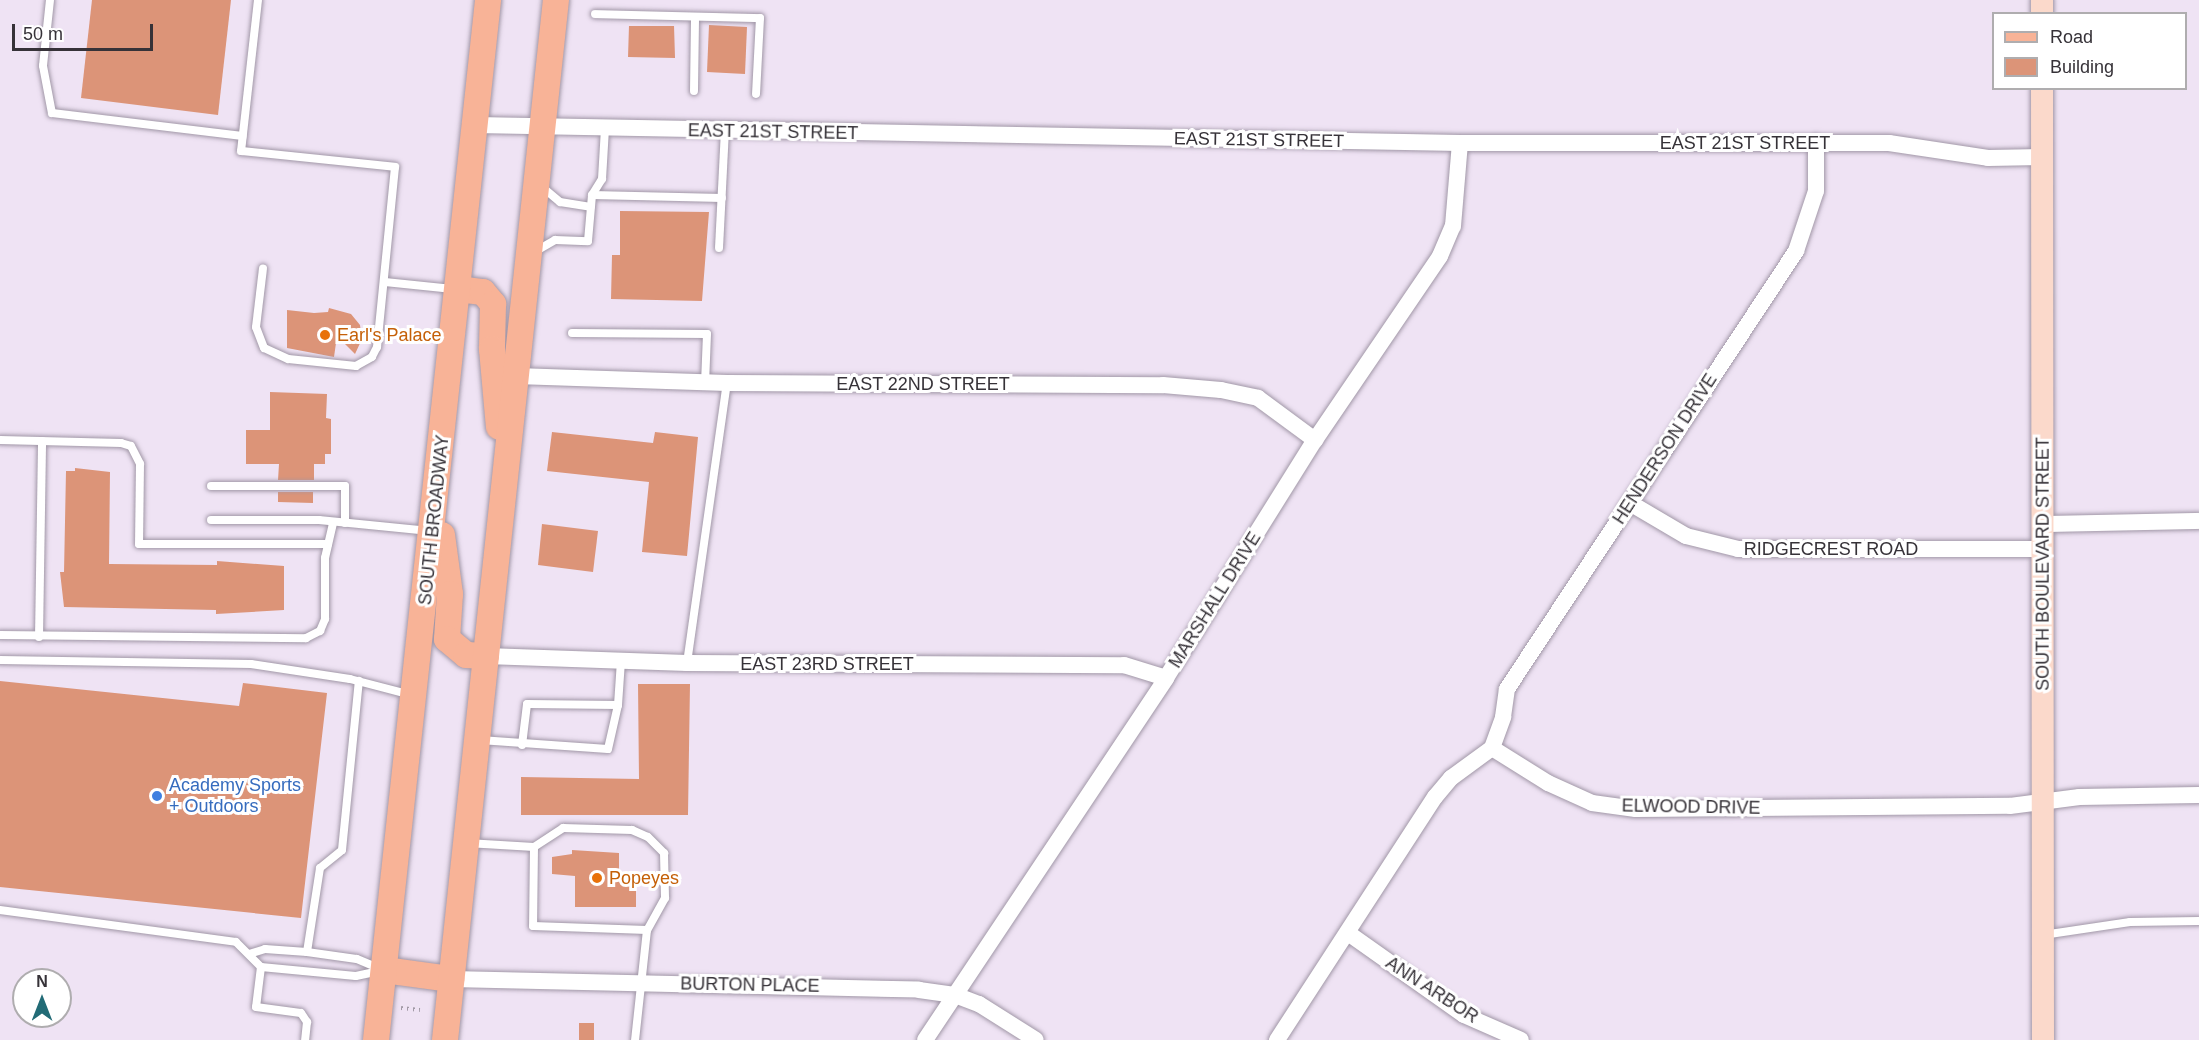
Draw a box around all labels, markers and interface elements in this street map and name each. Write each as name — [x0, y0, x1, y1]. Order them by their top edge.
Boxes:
scale bar — [15, 12, 156, 50]
legend — [1992, 12, 2187, 90]
text: 50 m — [23, 24, 63, 44]
text: Road — [2050, 27, 2093, 47]
text: Building — [2050, 57, 2114, 77]
street label: EAST 21ST STREET — [687, 120, 859, 144]
street label: EAST 21ST STREET — [1173, 128, 1345, 152]
street label: EAST 21ST STREET — [1659, 132, 1831, 154]
place label: Earl's Palace — [337, 324, 441, 346]
marker: Earl's Palace — [318, 328, 332, 342]
street label: HENDERSON DRIVE — [1608, 370, 1722, 528]
street label: EAST 22ND STREET — [836, 373, 1010, 395]
street label: SOUTH BROADWAY — [414, 434, 454, 606]
street label: SOUTH BOULEVARD STREET — [2032, 437, 2054, 691]
street label: MARSHALL DRIVE — [1164, 528, 1266, 672]
street label: RIDGECREST ROAD — [1743, 538, 1919, 560]
street label: EAST 23RD STREET — [740, 653, 914, 675]
place label: Academy Sports + Outdoors — [169, 775, 301, 818]
marker: Academy Sports + Outdoors — [150, 789, 164, 803]
street label: ELWOOD DRIVE — [1621, 795, 1761, 819]
place label: Popeyes — [609, 867, 679, 889]
marker: Popeyes — [590, 871, 604, 885]
street label: ANN ARBOR — [1381, 952, 1483, 1028]
north arrow — [12, 968, 72, 1028]
text: N — [36, 973, 48, 990]
street label: BURTON PLACE — [680, 973, 820, 997]

